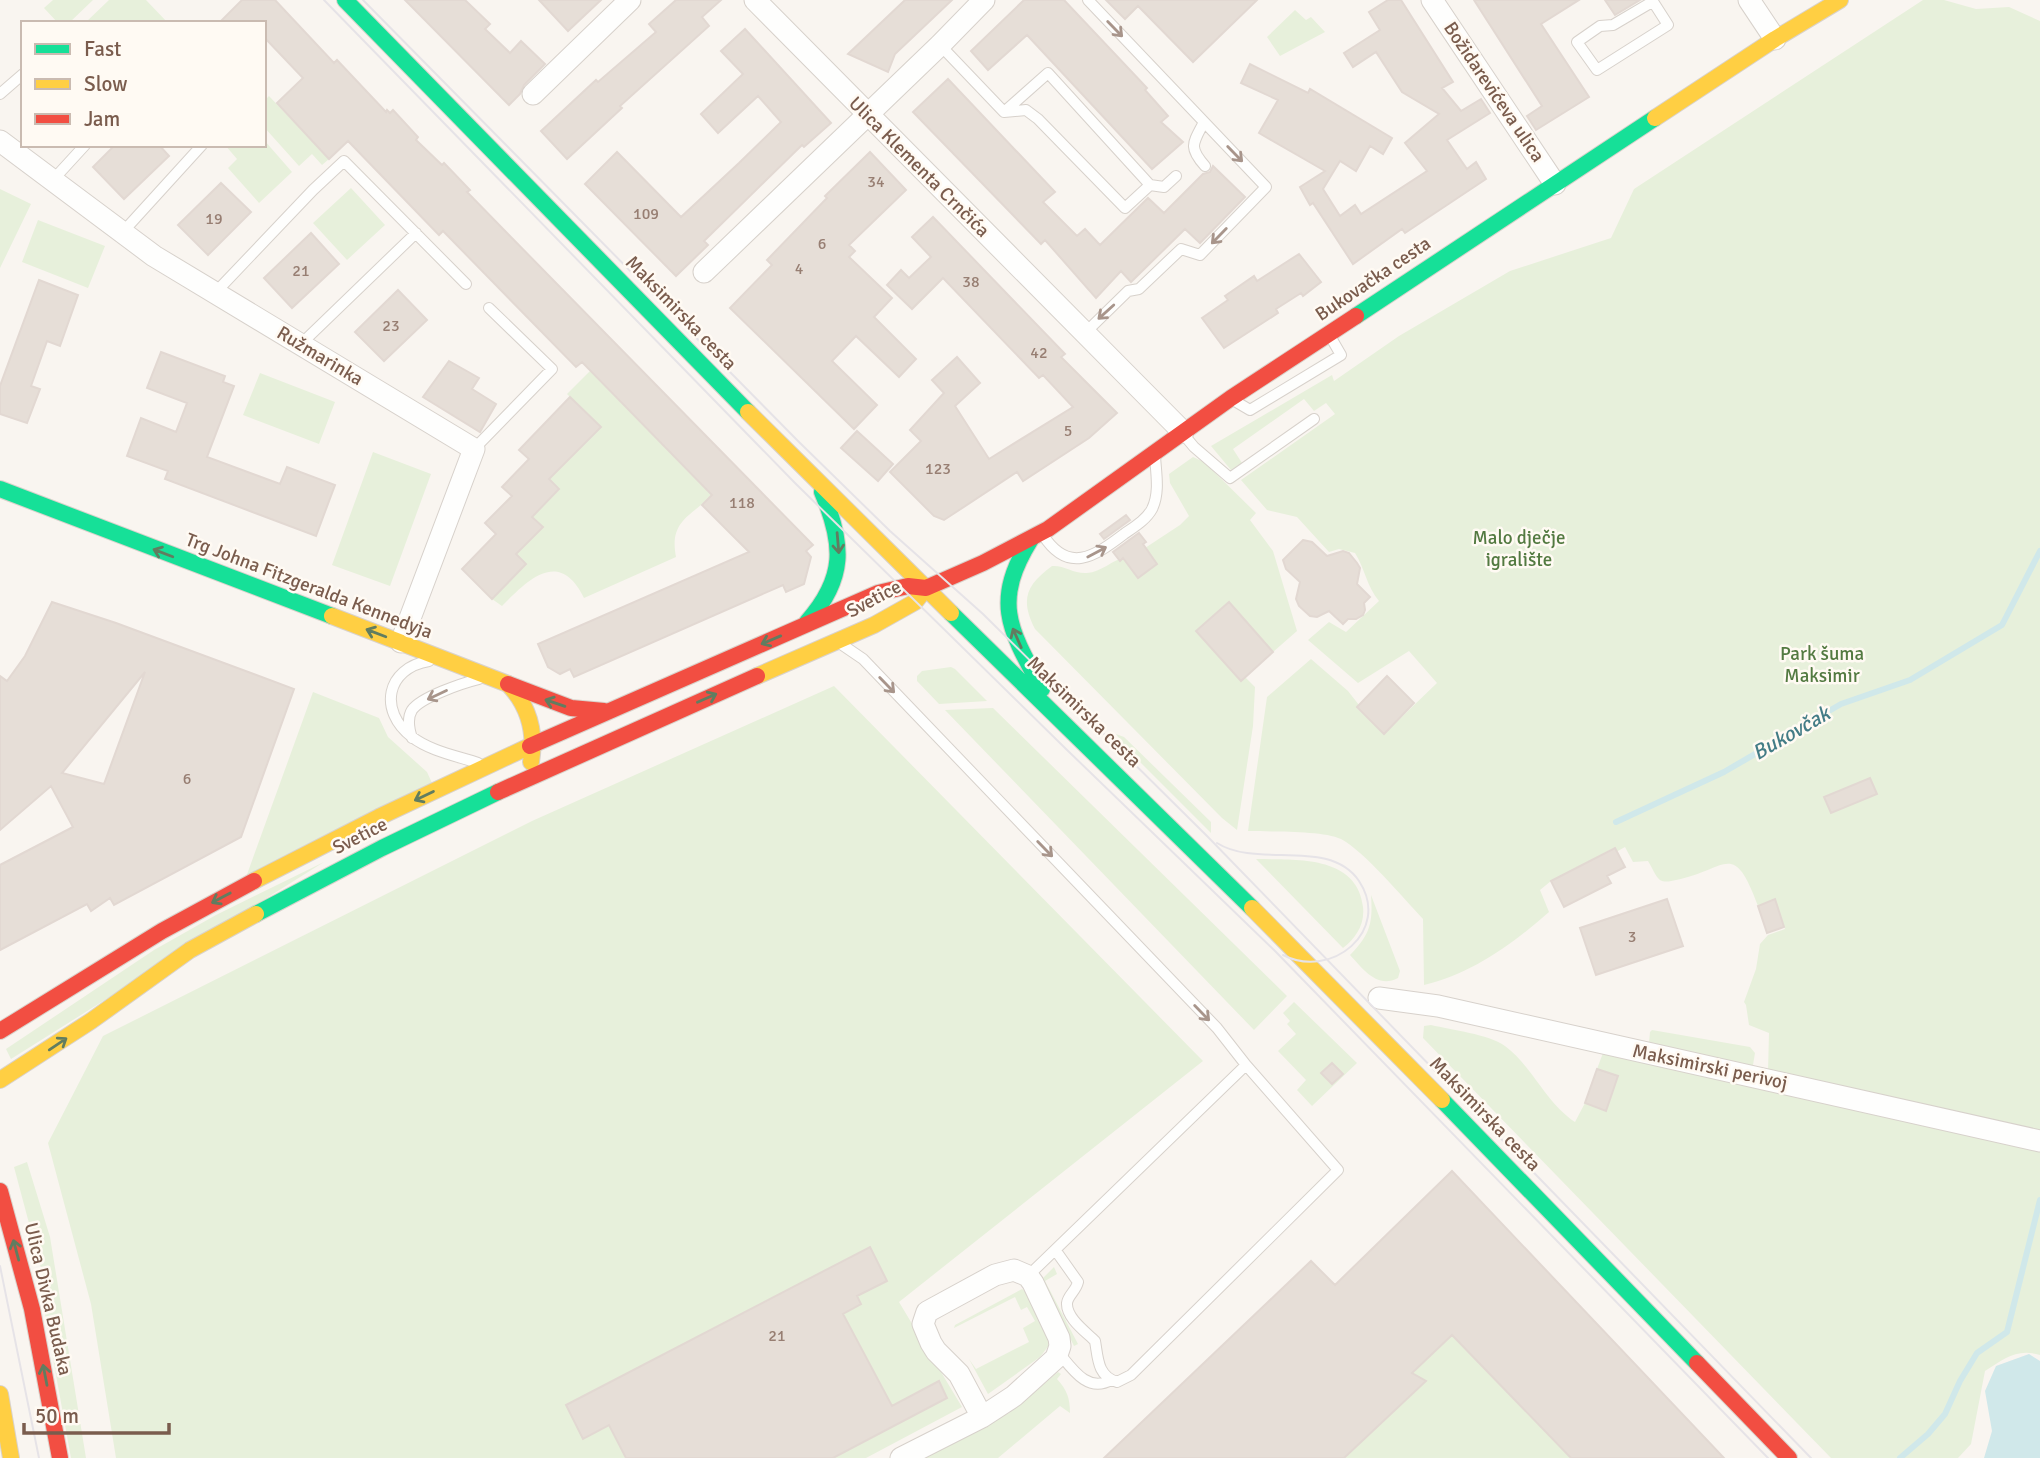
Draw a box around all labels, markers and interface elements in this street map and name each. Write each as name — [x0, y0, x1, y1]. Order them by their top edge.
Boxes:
street label: Božidarevićeva ulica — [1438, 17, 1550, 167]
one-way arrow — [1107, 20, 1124, 37]
legend — [21, 21, 266, 147]
text: Fast — [84, 36, 121, 62]
text: Slow — [84, 71, 128, 97]
street label: Ulica Klementa Crnčića — [843, 91, 995, 243]
text: Jam — [84, 106, 120, 132]
one-way arrow — [1227, 146, 1244, 163]
house number: 34 — [867, 172, 885, 192]
house number: 109 — [633, 204, 659, 224]
house number: 19 — [205, 209, 223, 229]
one-way arrow — [1210, 227, 1227, 244]
street label: Bukovačka cesta — [1311, 232, 1435, 326]
house number: 6 — [818, 234, 826, 254]
street label: Maksimirska cesta — [620, 251, 742, 375]
house number: 4 — [795, 259, 804, 279]
house number: 21 — [292, 261, 310, 281]
house number: 38 — [962, 272, 980, 292]
one-way arrow — [1098, 304, 1115, 321]
house number: 23 — [382, 316, 400, 336]
street label: Ružmarinka — [272, 321, 368, 391]
house number: 42 — [1030, 343, 1048, 363]
house number: 5 — [1064, 421, 1072, 441]
house number: 123 — [925, 459, 951, 479]
house number: 118 — [729, 493, 755, 513]
park label: Malo dječje igralište — [1472, 526, 1566, 572]
street label: Trg Johna Fitzgeralda Kennedyja — [182, 528, 436, 644]
one-way arrow — [832, 531, 845, 554]
one-way arrow — [1086, 544, 1107, 558]
one-way arrow — [153, 545, 175, 558]
street label: Svetice — [843, 575, 905, 623]
one-way arrow — [366, 626, 388, 638]
one-way arrow — [1010, 628, 1023, 650]
one-way arrow — [760, 634, 782, 647]
park label: Park šuma Maksimir — [1780, 642, 1864, 688]
street label: Maksimirska cesta — [1022, 651, 1146, 773]
one-way arrow — [879, 676, 896, 693]
one-way arrow — [427, 689, 448, 702]
one-way arrow — [696, 691, 717, 704]
one-way arrow — [544, 696, 566, 708]
water label: Bukovčak — [1748, 699, 1837, 766]
house number: 6 — [183, 769, 191, 789]
one-way arrow — [414, 790, 435, 804]
street label: Svetice — [329, 812, 391, 860]
one-way arrow — [1036, 840, 1053, 857]
one-way arrow — [211, 892, 232, 906]
house number: 3 — [1628, 927, 1636, 947]
one-way arrow — [1194, 1004, 1211, 1021]
one-way arrow — [48, 1037, 67, 1051]
street label: Maksimirski perivoj — [1630, 1039, 1790, 1095]
street label: Maksimirska cesta — [1424, 1052, 1546, 1176]
street label: Ulica Divka Budaka — [19, 1220, 77, 1378]
one-way arrow — [9, 1239, 22, 1262]
house number: 21 — [768, 1326, 786, 1346]
one-way arrow — [38, 1364, 52, 1387]
scale bar — [24, 1392, 170, 1436]
text: 50 m — [35, 1403, 79, 1429]

